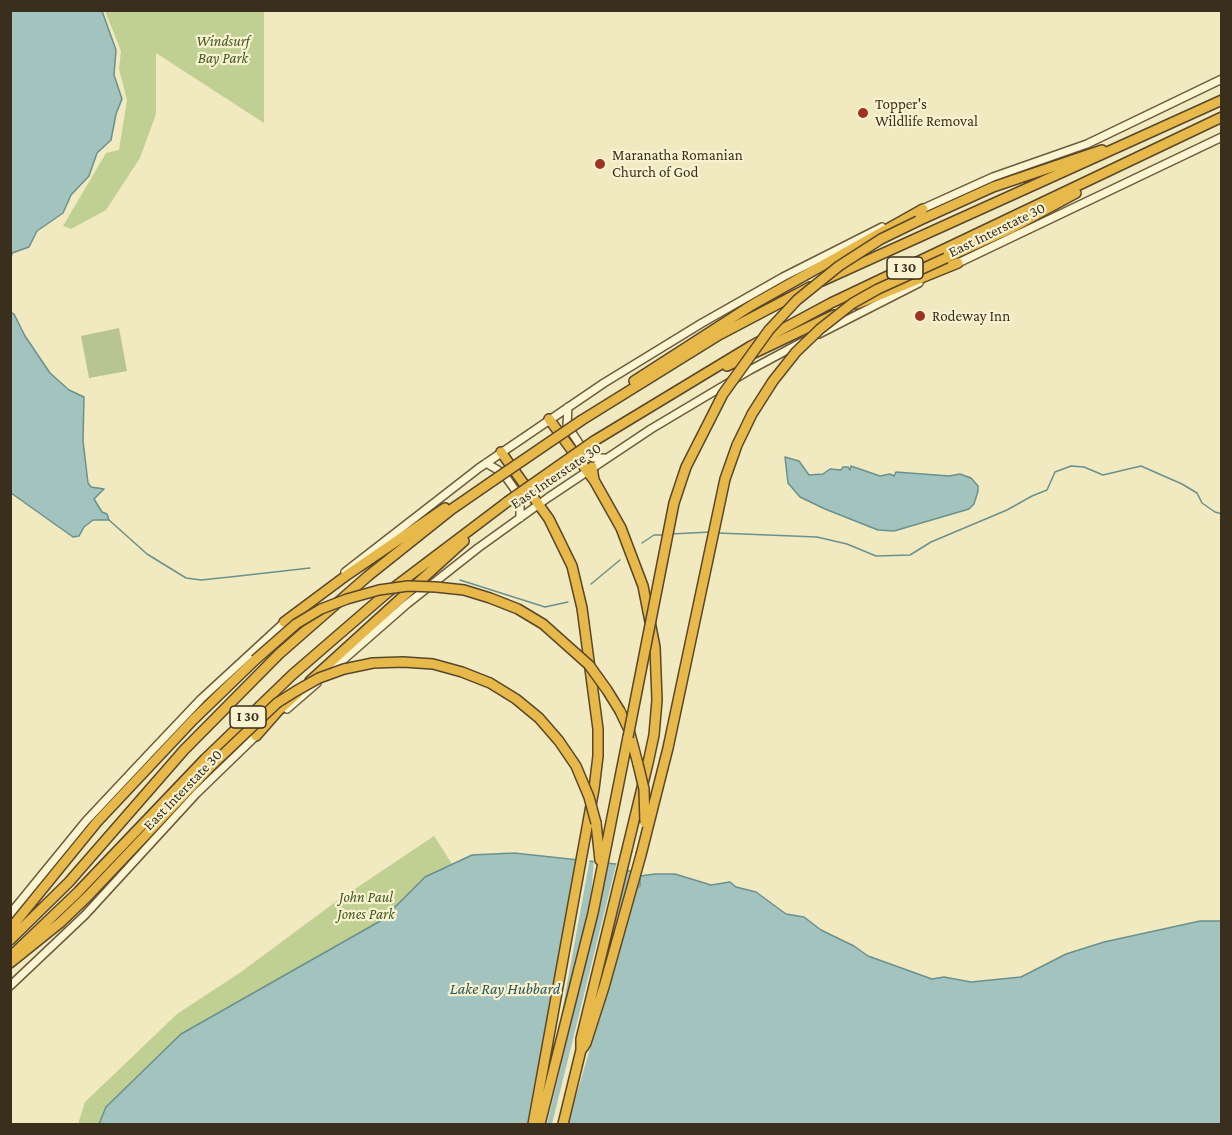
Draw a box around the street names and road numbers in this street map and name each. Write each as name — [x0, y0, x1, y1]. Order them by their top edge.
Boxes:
street label: East Interstate 30 — [946, 199, 1048, 261]
road number: I 30 — [887, 257, 923, 279]
street label: East Interstate 30 — [507, 439, 605, 513]
road number: I 30 — [230, 706, 266, 728]
street label: East Interstate 30 — [140, 746, 226, 834]

